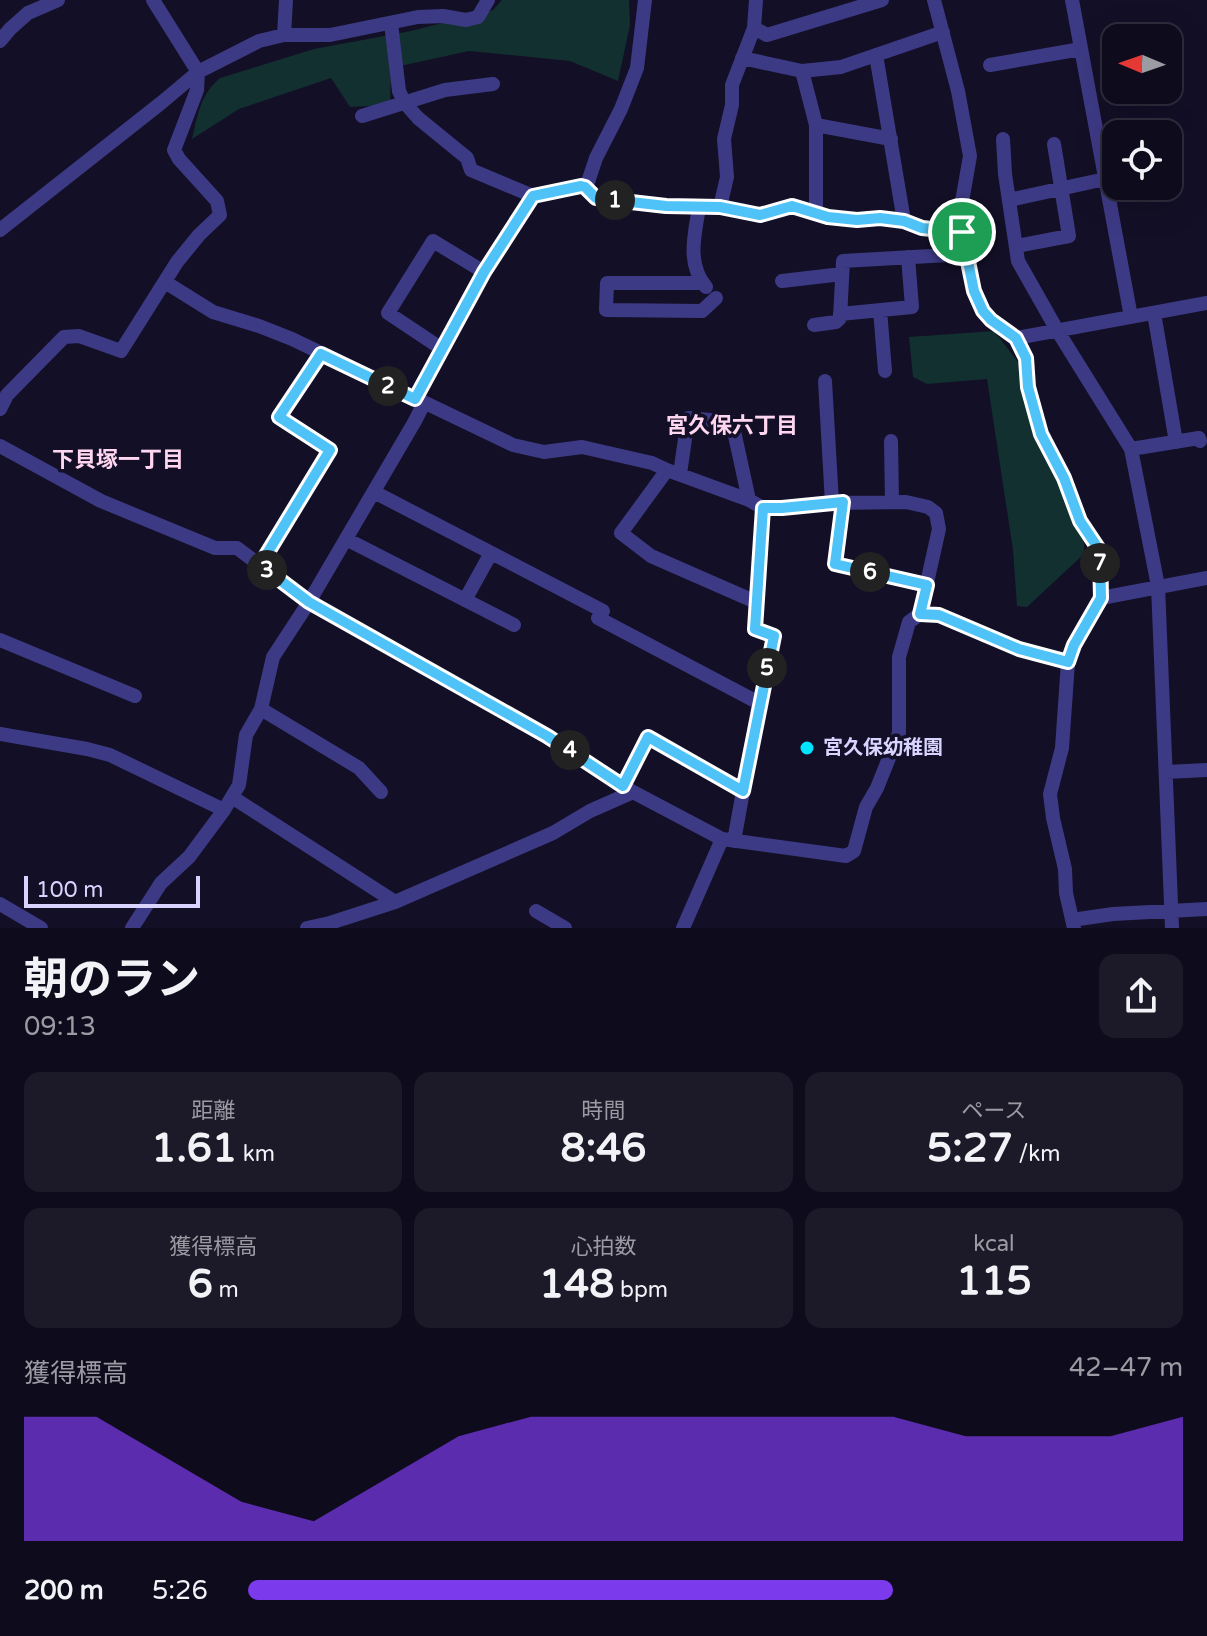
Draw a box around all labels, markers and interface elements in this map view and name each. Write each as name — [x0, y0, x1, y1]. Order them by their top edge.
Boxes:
north arrow — [1102, 24, 1182, 104]
map controls — [1102, 24, 1182, 200]
button: locate — [1102, 120, 1182, 200]
pin: 1 — [595, 180, 635, 220]
text: 1 — [608, 187, 622, 213]
pin — [928, 198, 996, 266]
icon: arrive — [940, 210, 984, 254]
pin: 2 — [368, 366, 408, 406]
text: 2 — [381, 373, 395, 399]
district label: 宮久保六丁目 — [666, 413, 798, 439]
district label: 下貝塚一丁目 — [52, 447, 184, 473]
pin: 7 — [1080, 543, 1120, 583]
pin: 3 — [247, 550, 287, 590]
text: 7 — [1093, 550, 1107, 576]
pin: 6 — [850, 552, 890, 592]
text: 3 — [260, 557, 274, 583]
text: 6 — [863, 559, 877, 585]
pin: 5 — [747, 648, 787, 688]
text: 5 — [760, 655, 774, 681]
pin: 4 — [550, 730, 590, 770]
place label: 宮久保幼稚園 — [823, 736, 943, 760]
text: 4 — [563, 737, 577, 763]
marker: 宮久保幼稚園 — [798, 739, 816, 757]
scale bar — [24, 872, 200, 908]
text: 100 m — [36, 877, 103, 903]
text: 朝のラン — [24, 954, 200, 1007]
button: share — [1099, 954, 1183, 1038]
text: 09:13 — [24, 1011, 96, 1042]
text: 距離 — [191, 1098, 235, 1124]
text: 時間 — [581, 1098, 626, 1124]
text: ペース — [961, 1098, 1026, 1124]
text: 1.61 — [151, 1124, 237, 1172]
text: 8:46 — [561, 1124, 646, 1172]
text: 5:27 — [927, 1124, 1013, 1172]
text: km — [237, 1141, 275, 1167]
text: /km — [1013, 1141, 1061, 1167]
text: kcal — [973, 1231, 1015, 1257]
text: 獲得標高 — [169, 1234, 257, 1260]
text: 心拍数 — [570, 1234, 637, 1260]
text: 115 — [956, 1257, 1032, 1305]
text: 6 — [188, 1260, 213, 1308]
text: 148 — [539, 1260, 614, 1308]
text: m — [213, 1277, 239, 1303]
text: bpm — [614, 1277, 668, 1303]
text: 42–47 m — [1069, 1352, 1183, 1383]
text: 獲得標高 — [24, 1358, 128, 1389]
text: 200 m — [24, 1575, 104, 1606]
text: 5:26 — [152, 1575, 208, 1606]

